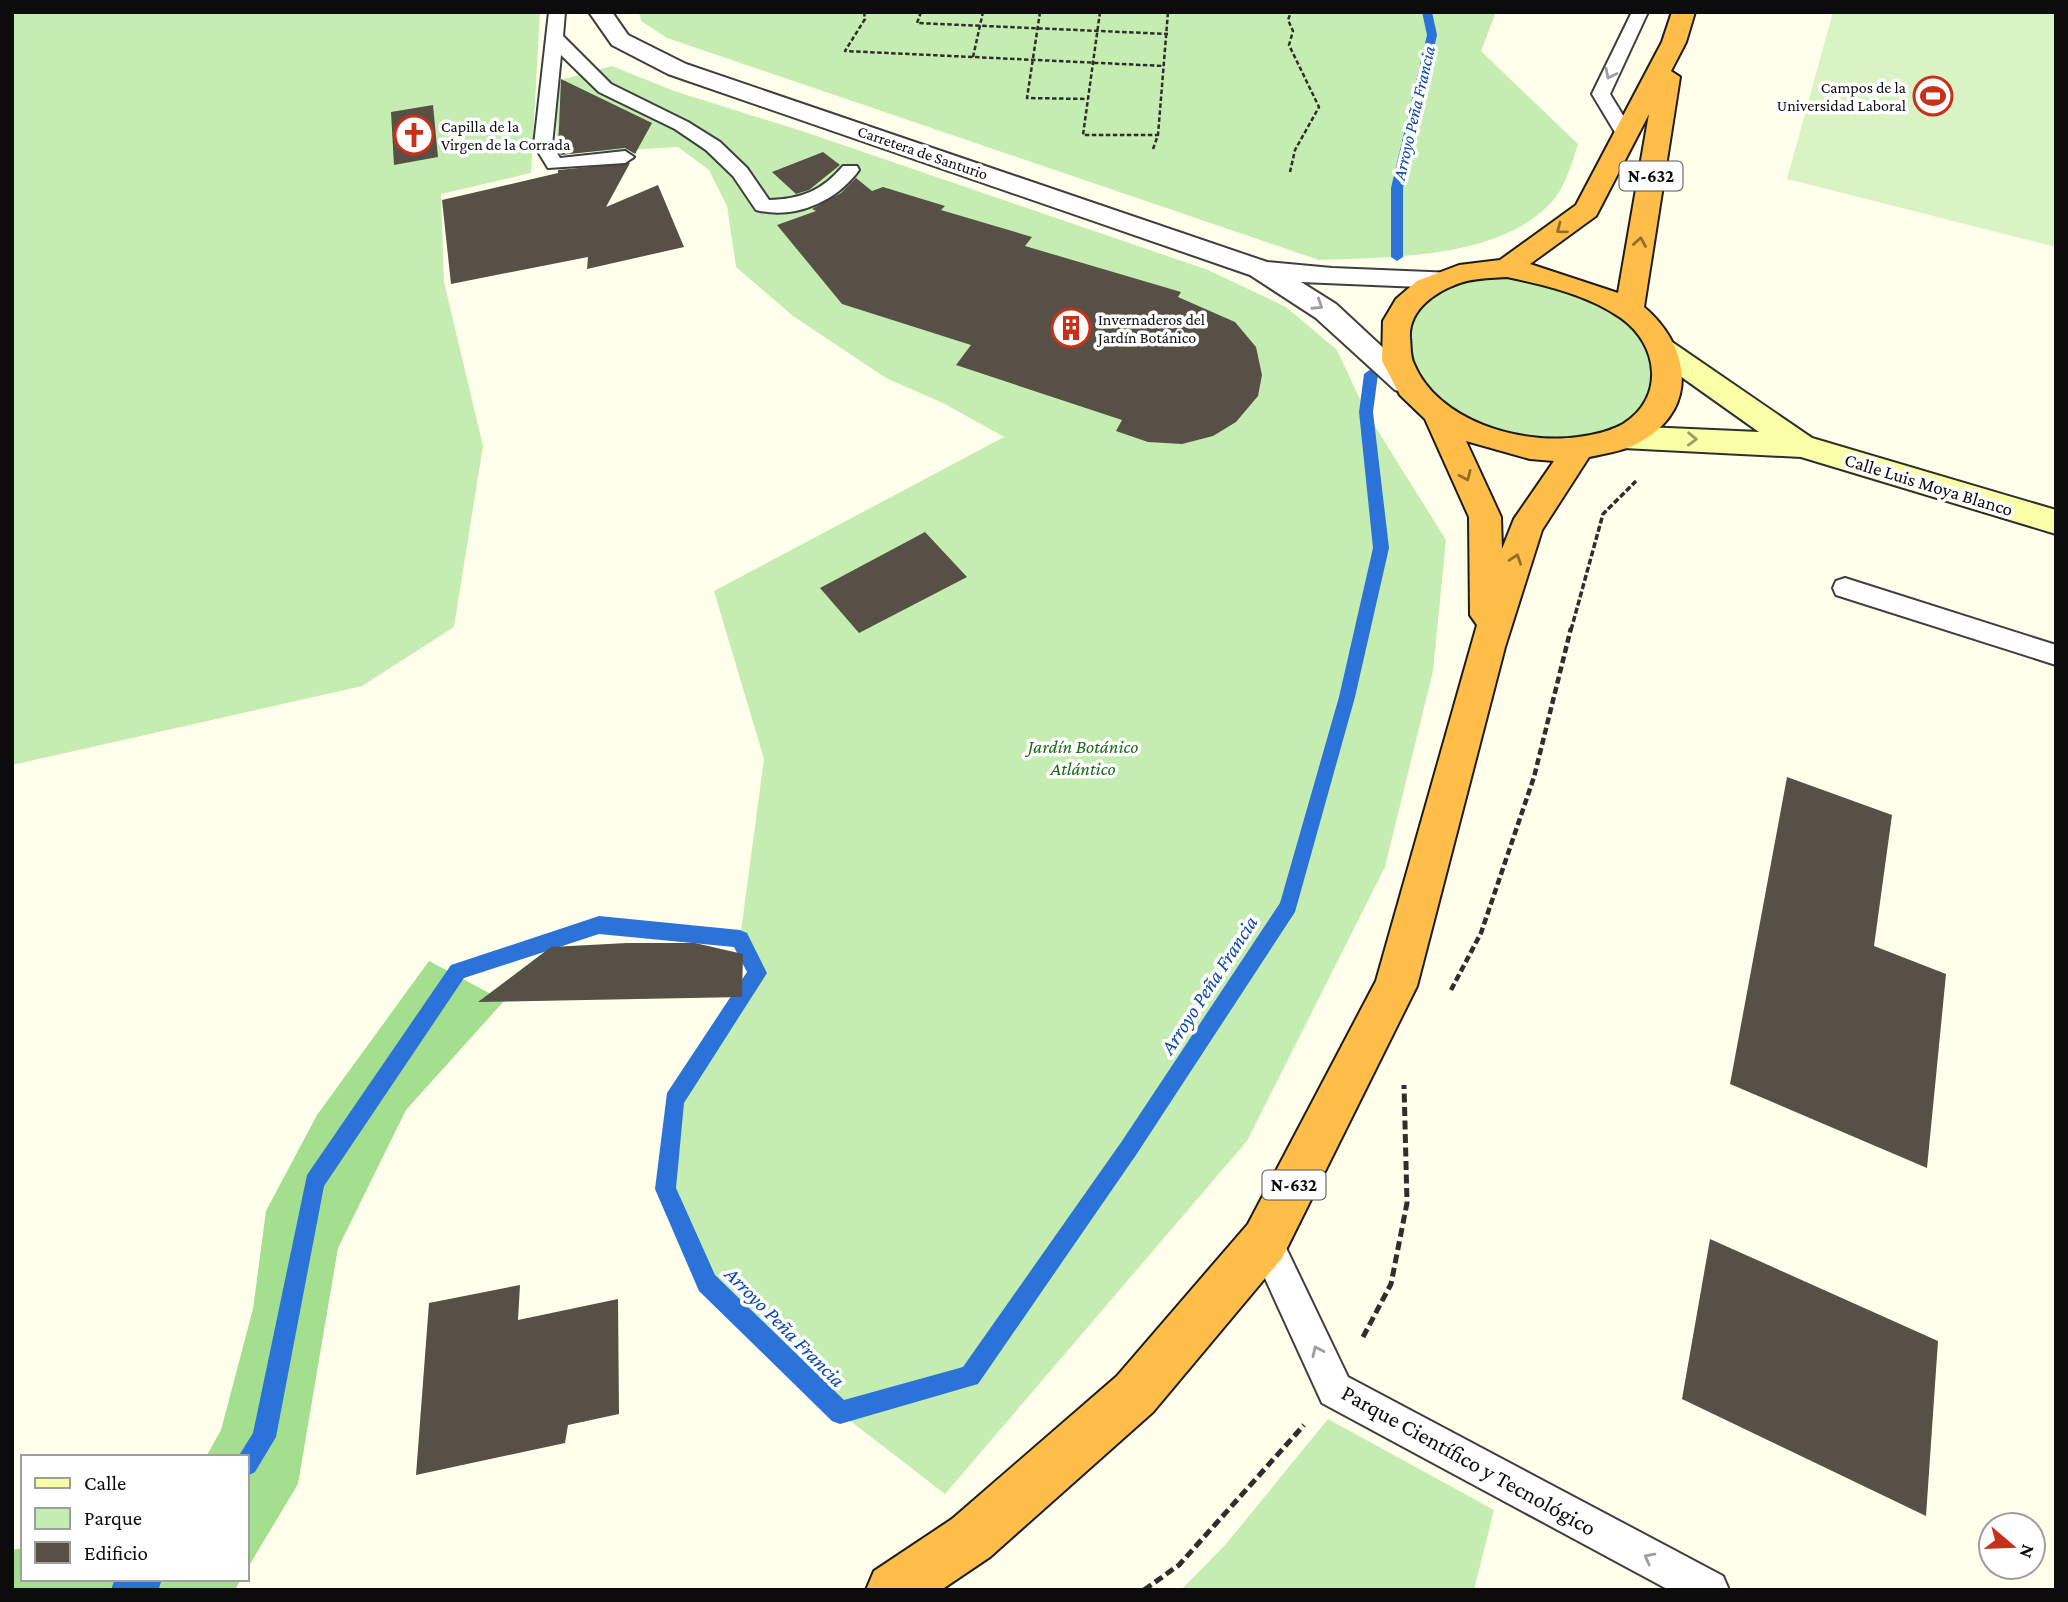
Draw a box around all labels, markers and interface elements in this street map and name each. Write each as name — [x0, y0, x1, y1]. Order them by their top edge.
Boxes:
water label: Arroyo Peña Francia — [1389, 43, 1439, 183]
one-way arrow — [1604, 67, 1618, 79]
sports icon: Campos de la Universidad Laboral — [1912, 75, 1954, 117]
place label: Campos de la Universidad Laboral — [1777, 79, 1907, 114]
church icon: Capilla de la Virgen de la Corrada — [393, 114, 435, 156]
place label: Capilla de la Virgen de la Corrada — [441, 118, 571, 154]
street label: Carretera de Santurio — [856, 122, 990, 183]
road number: N-632 — [1620, 162, 1682, 190]
one-way arrow — [1556, 221, 1569, 234]
one-way arrow — [1632, 236, 1647, 248]
one-way arrow — [1310, 297, 1323, 310]
building icon: Invernaderos del Jardín Botánico — [1050, 307, 1092, 349]
place label: Invernaderos del Jardín Botánico — [1096, 311, 1205, 347]
one-way arrow — [1686, 431, 1697, 446]
street label: Calle Luis Moya Blanco — [1842, 449, 2016, 520]
one-way arrow — [1458, 469, 1472, 481]
one-way arrow — [1507, 553, 1522, 565]
park label: Jardín Botánico Atlántico — [1025, 736, 1138, 779]
water label: Arroyo Peña Francia — [1155, 911, 1263, 1059]
road number: N-632 — [1262, 1170, 1326, 1200]
water label: Arroyo Peña Francia — [719, 1261, 850, 1392]
one-way arrow — [1311, 1346, 1325, 1358]
street label: Parque Científico y Tecnológico — [1337, 1379, 1601, 1541]
legend — [21, 1455, 248, 1581]
text: Calle — [84, 1471, 126, 1495]
text: Parque — [84, 1506, 142, 1530]
north arrow — [1977, 1511, 2047, 1581]
text: Edificio — [84, 1541, 148, 1565]
text: N — [2016, 1542, 2040, 1561]
one-way arrow — [1643, 1552, 1656, 1566]

